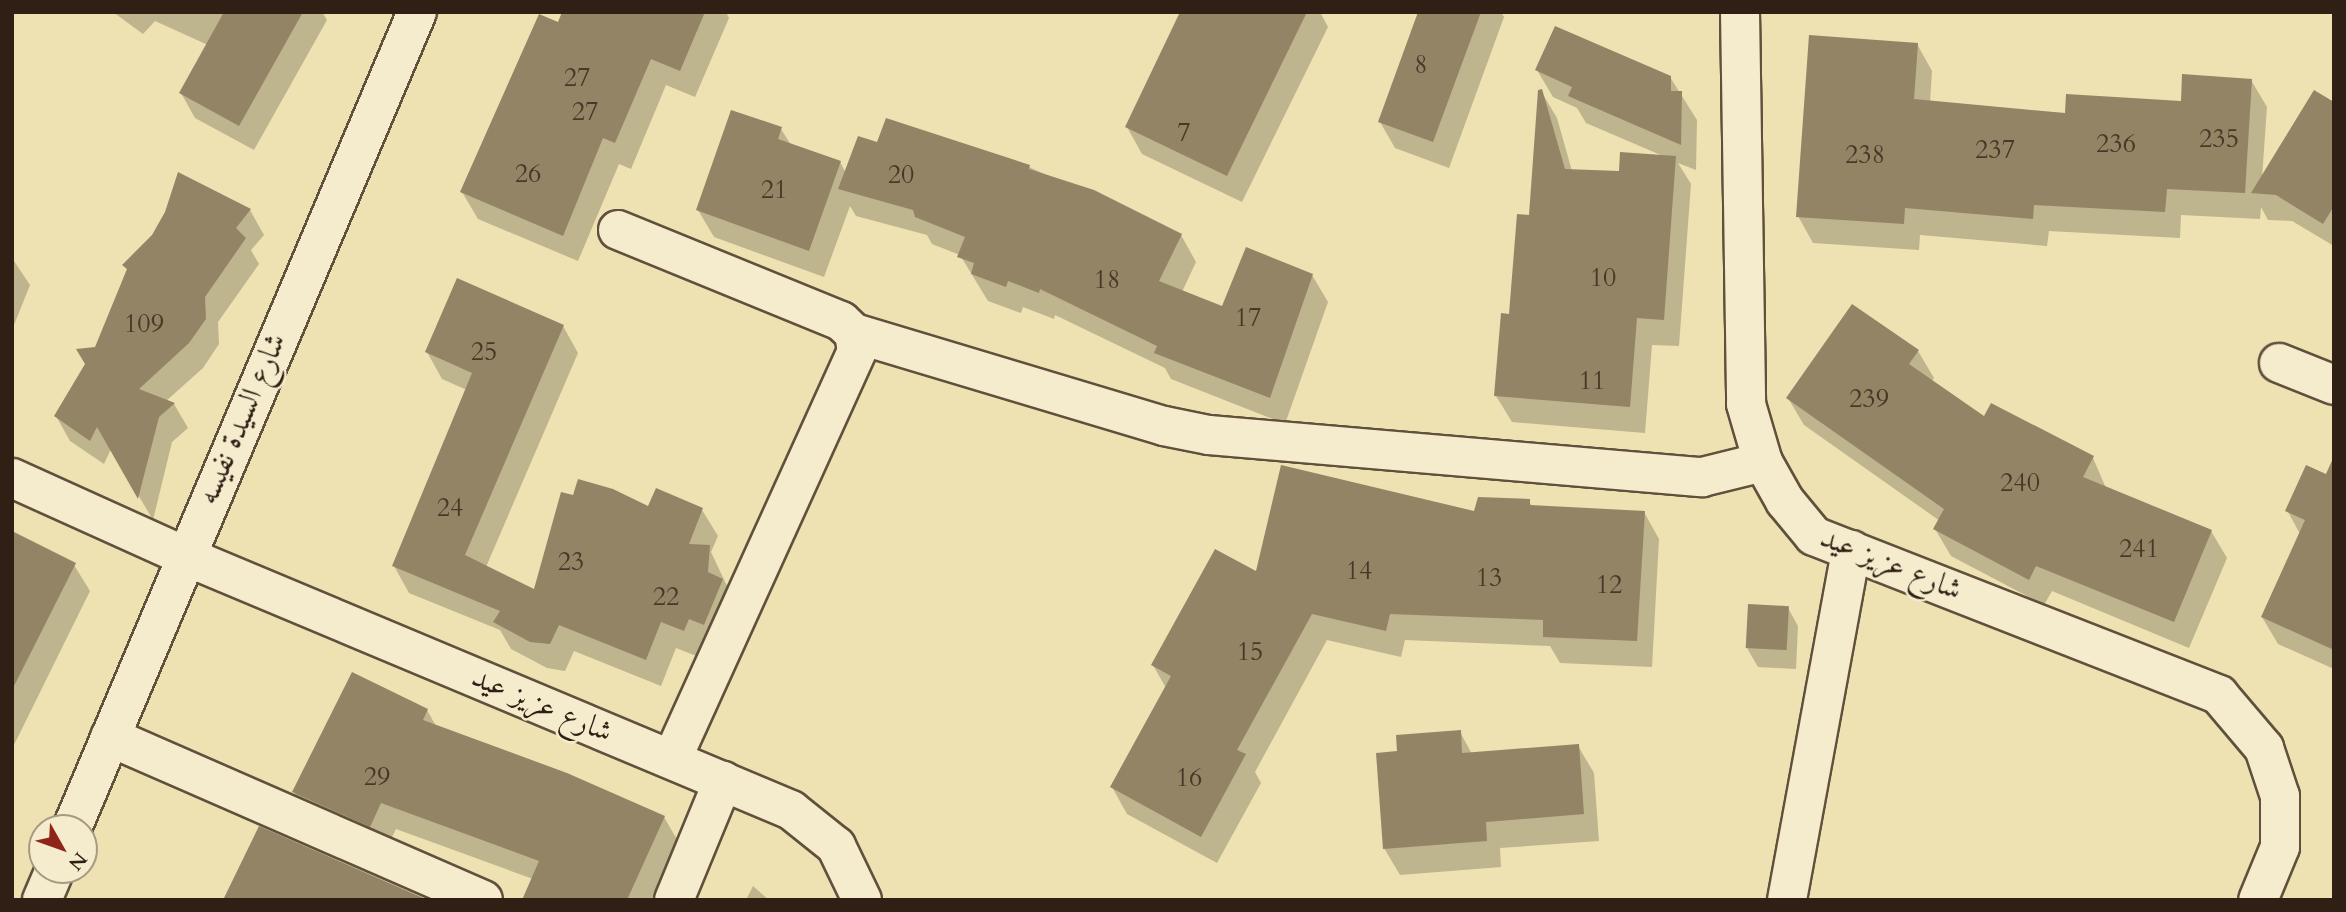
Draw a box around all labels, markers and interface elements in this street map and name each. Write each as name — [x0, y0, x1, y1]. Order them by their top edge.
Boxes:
house number: 8 — [1414, 49, 1428, 81]
house number: 27 — [564, 62, 590, 94]
house number: 27 — [572, 96, 598, 128]
house number: 7 — [1177, 117, 1191, 149]
house number: 235 — [2199, 123, 2239, 155]
house number: 236 — [2096, 128, 2136, 160]
house number: 237 — [1975, 134, 2015, 166]
house number: 238 — [1845, 139, 1885, 171]
house number: 26 — [515, 158, 541, 190]
house number: 20 — [888, 159, 914, 191]
house number: 21 — [761, 174, 787, 206]
house number: 10 — [1590, 262, 1616, 294]
house number: 18 — [1094, 264, 1120, 296]
house number: 17 — [1235, 302, 1261, 334]
house number: 109 — [124, 308, 164, 340]
street label: شارع السيدة نفيسه — [190, 328, 294, 510]
house number: 25 — [471, 336, 497, 368]
house number: 11 — [1579, 365, 1605, 397]
house number: 239 — [1849, 383, 1889, 415]
house number: 240 — [2000, 467, 2040, 499]
house number: 24 — [437, 492, 463, 524]
street label: شارع عزيز عيد — [1815, 519, 1967, 609]
house number: 241 — [2119, 533, 2159, 565]
house number: 23 — [558, 546, 584, 578]
house number: 14 — [1346, 555, 1372, 587]
house number: 13 — [1476, 562, 1502, 594]
house number: 12 — [1596, 569, 1622, 601]
house number: 22 — [653, 581, 679, 613]
house number: 15 — [1237, 636, 1263, 668]
street label: شارع عزيز عيد — [466, 659, 618, 751]
house number: 29 — [364, 761, 390, 793]
house number: 16 — [1176, 762, 1202, 794]
north arrow — [28, 814, 98, 884]
text: N — [62, 847, 93, 876]

